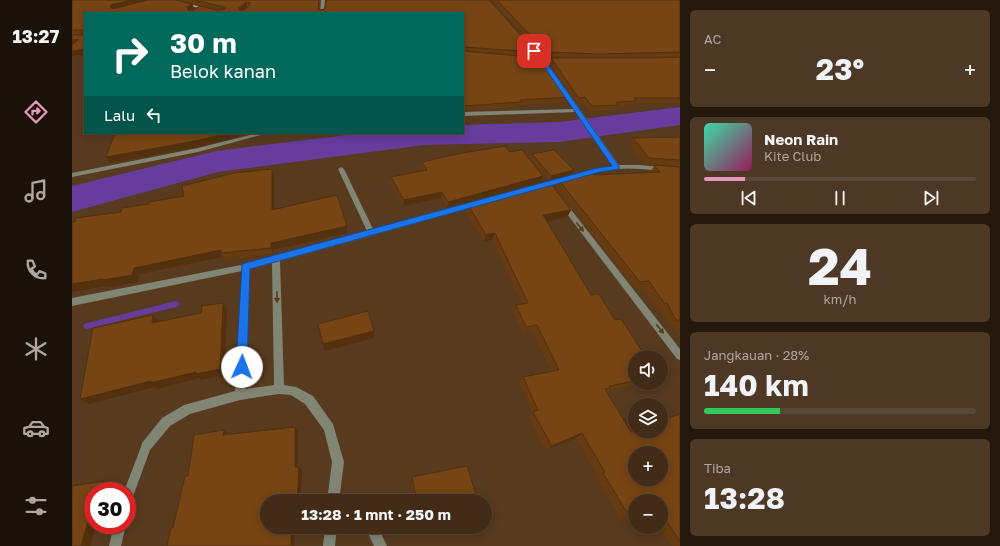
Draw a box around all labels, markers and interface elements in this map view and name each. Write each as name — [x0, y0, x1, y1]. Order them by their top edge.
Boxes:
text: 13:27 — [13, 25, 59, 47]
text: 30 m — [170, 26, 237, 59]
icon: right — [104, 28, 156, 80]
text: AC — [704, 31, 721, 47]
pin — [517, 34, 551, 68]
icon: arrive — [523, 40, 545, 62]
text: 23° — [816, 51, 864, 87]
text: − — [704, 56, 716, 83]
text: + — [964, 56, 976, 83]
text: Belok kanan — [170, 60, 276, 82]
icon: directions — [22, 98, 50, 126]
icon: left — [143, 104, 165, 126]
text: Lalu — [104, 106, 135, 124]
text: Neon Rain — [764, 130, 838, 148]
text: Kite Club — [764, 148, 821, 164]
icon: music — [22, 177, 50, 205]
icon: previous — [738, 187, 760, 209]
icon: pause — [829, 187, 851, 209]
icon: next — [920, 187, 942, 209]
one-way arrow — [576, 221, 584, 232]
text: 24 — [808, 234, 872, 296]
icon: phone — [22, 256, 50, 284]
one-way arrow — [273, 291, 280, 303]
text: km/h — [823, 291, 857, 307]
one-way arrow — [655, 324, 664, 335]
icon: climate — [22, 335, 50, 363]
position arrow — [221, 346, 263, 388]
text: Jangkauan · 28% — [704, 347, 809, 363]
map controls — [628, 350, 668, 534]
button: sound — [628, 350, 668, 390]
text: 140 km — [704, 367, 809, 403]
button: layers — [628, 398, 668, 438]
icon: car — [22, 414, 50, 442]
button: + — [628, 446, 668, 486]
text: Tiba — [704, 460, 731, 476]
text: 13:28 — [704, 480, 785, 516]
speed limit sign: 30 — [84, 482, 136, 534]
icon: filters — [22, 492, 50, 520]
button: − — [628, 494, 668, 534]
text: 13:28 · 1 mnt · 250 m — [301, 505, 451, 523]

